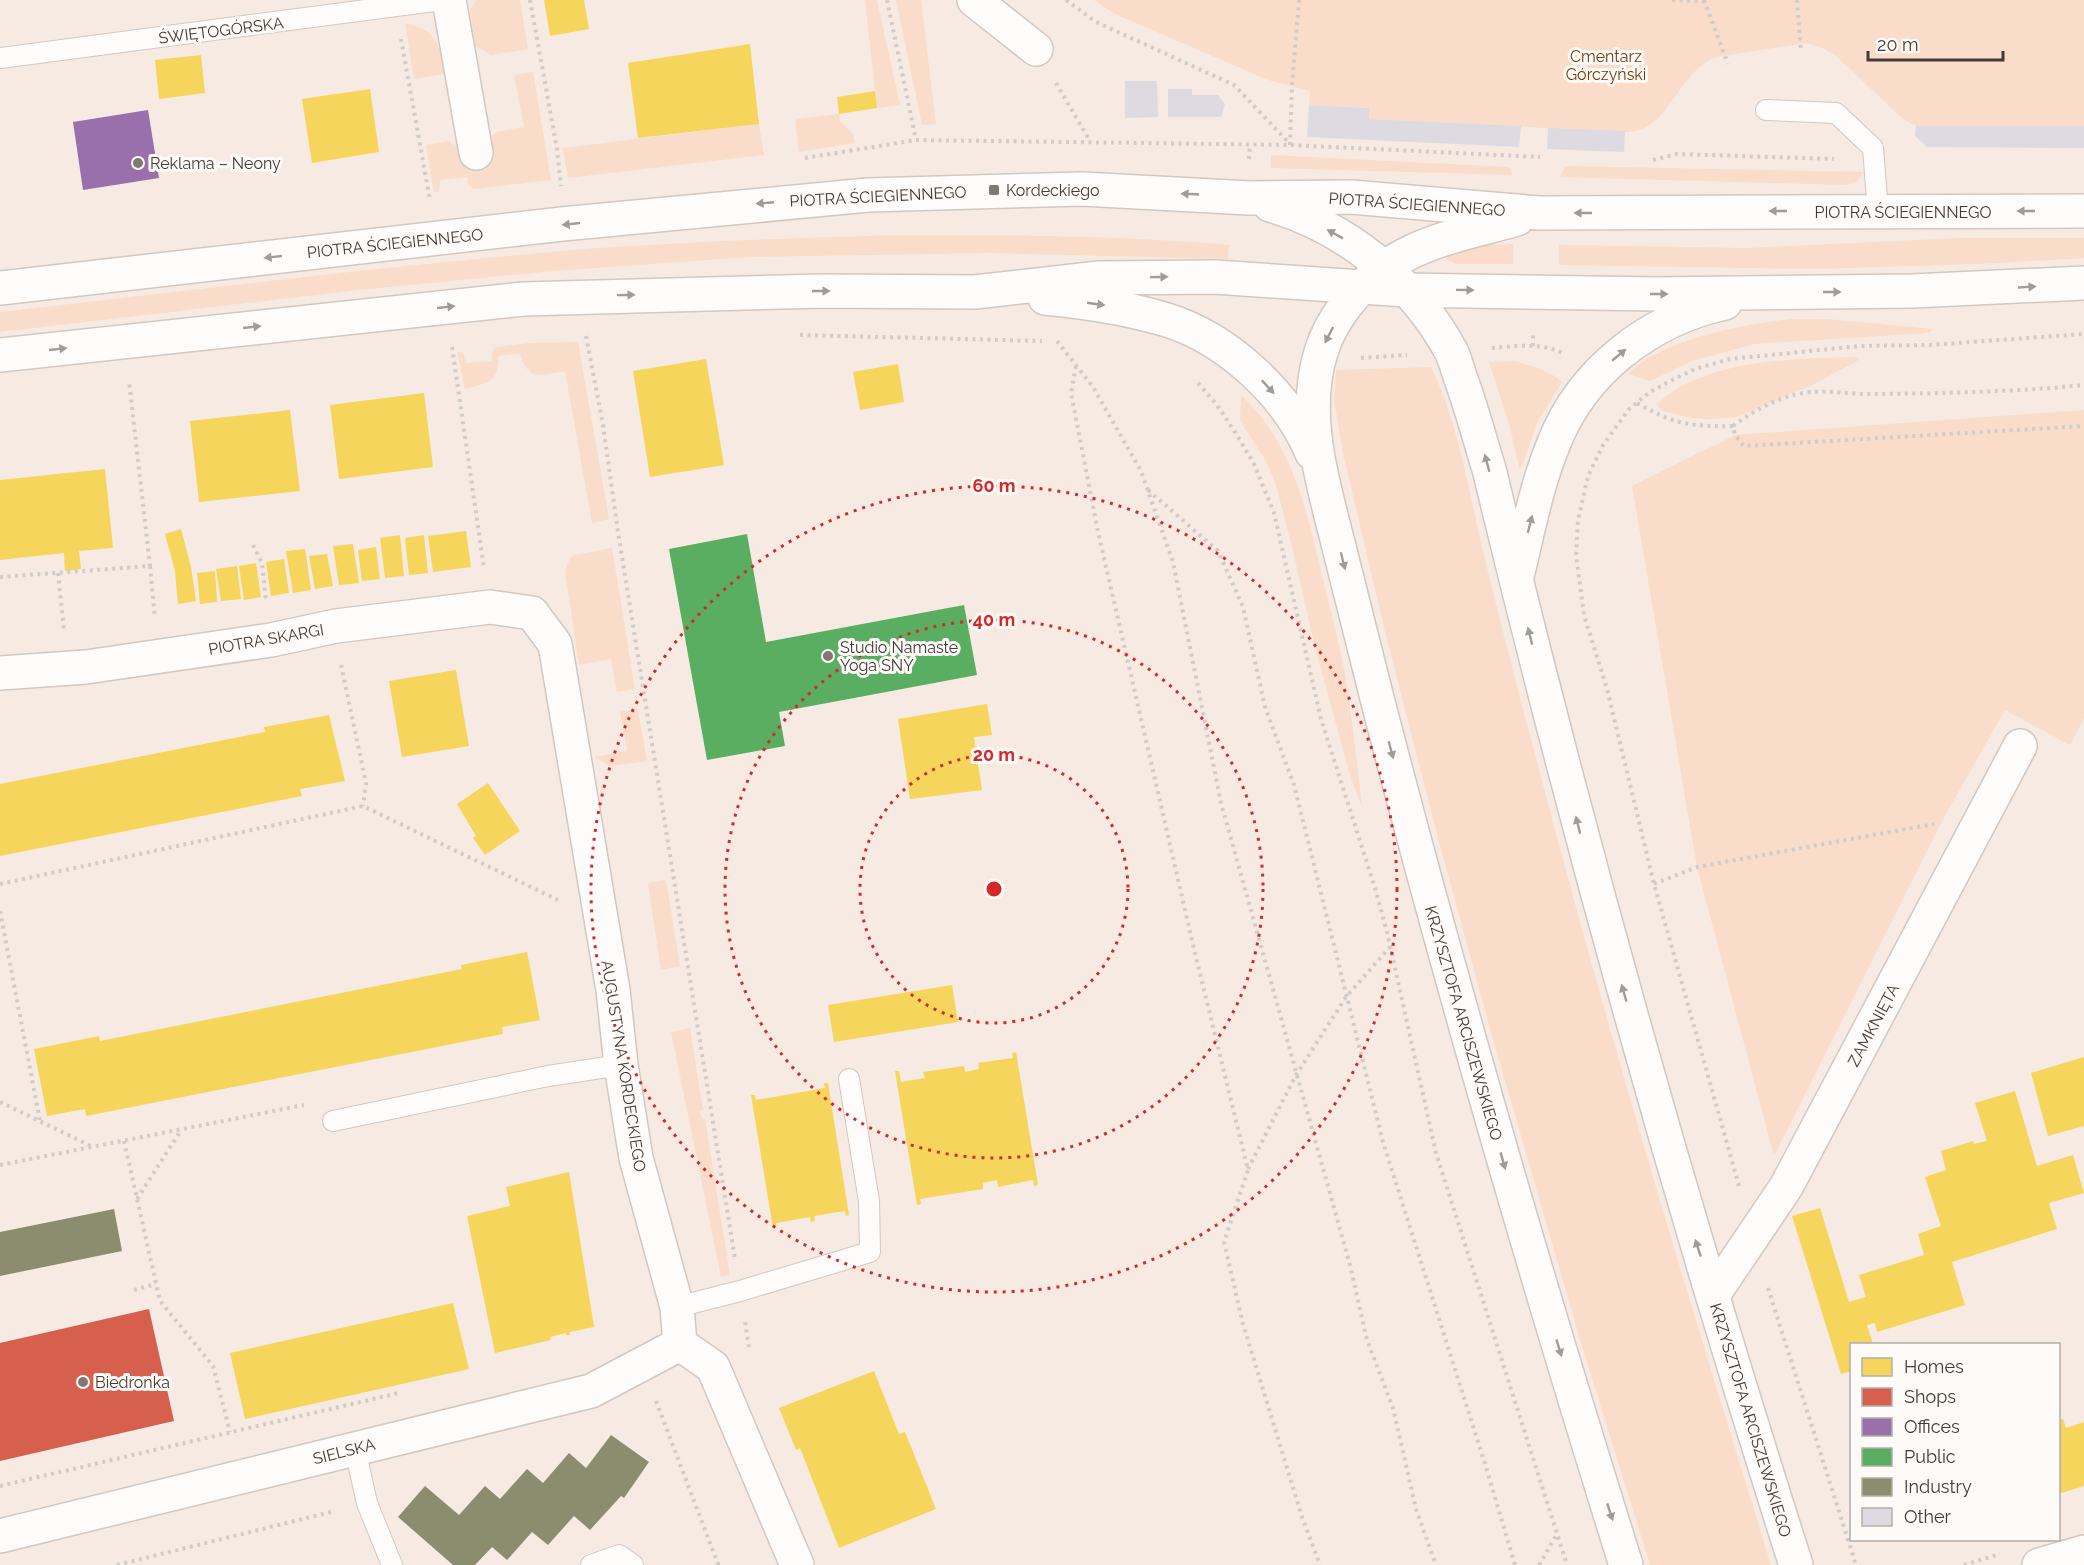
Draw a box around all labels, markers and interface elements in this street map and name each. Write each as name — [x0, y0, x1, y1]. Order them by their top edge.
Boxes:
street label: ŚWIĘTOGÓRSKA — [157, 12, 285, 48]
scale bar — [1868, 24, 2003, 62]
text: 20 m — [1877, 34, 1919, 55]
park label: Cmentarz Górczyński — [1566, 47, 1646, 84]
place label: Reklama – Neony — [150, 154, 281, 173]
marker: Reklama – Neony — [131, 156, 145, 170]
street label: PIOTRA ŚCIEGIENNEGO — [789, 181, 967, 211]
place label: Kordeckiego — [1006, 181, 1100, 200]
marker: Kordeckiego — [987, 183, 1001, 197]
street label: PIOTRA ŚCIEGIENNEGO — [1328, 188, 1506, 220]
one-way arrow — [1181, 190, 1200, 199]
one-way arrow — [755, 199, 774, 208]
street label: PIOTRA ŚCIEGIENNEGO — [1814, 202, 1992, 222]
one-way arrow — [2016, 206, 2035, 216]
one-way arrow — [1768, 207, 1787, 216]
one-way arrow — [1573, 208, 1592, 218]
one-way arrow — [561, 219, 580, 229]
street label: PIOTRA ŚCIEGIENNEGO — [306, 224, 484, 262]
one-way arrow — [1327, 229, 1344, 239]
one-way arrow — [263, 252, 282, 262]
one-way arrow — [1149, 273, 1168, 282]
one-way arrow — [2017, 282, 2036, 291]
one-way arrow — [1455, 285, 1474, 295]
one-way arrow — [812, 286, 831, 296]
one-way arrow — [1822, 287, 1841, 297]
one-way arrow — [1650, 289, 1669, 299]
one-way arrow — [617, 290, 636, 300]
one-way arrow — [1086, 299, 1105, 308]
one-way arrow — [436, 302, 455, 312]
one-way arrow — [242, 322, 261, 332]
one-way arrow — [1324, 326, 1333, 343]
one-way arrow — [49, 344, 68, 354]
one-way arrow — [1611, 348, 1627, 361]
one-way arrow — [1260, 379, 1274, 393]
one-way arrow — [1481, 454, 1491, 472]
text: 60 m — [972, 475, 1016, 496]
one-way arrow — [1526, 514, 1535, 533]
one-way arrow — [1338, 552, 1348, 570]
text: 40 m — [973, 609, 1015, 630]
street label: PIOTRA SKARGI — [207, 620, 325, 659]
one-way arrow — [1525, 627, 1535, 645]
place label: Studio Namaste Yoga SNY — [840, 638, 958, 675]
marker: Studio Namaste Yoga SNY — [821, 649, 835, 663]
one-way arrow — [1386, 741, 1396, 759]
text: 20 m — [973, 744, 1015, 765]
one-way arrow — [1573, 816, 1583, 834]
centre of rings — [984, 879, 1004, 899]
street label: KRZYSZTOFA ARCISZEWSKIEGO — [1421, 904, 1506, 1143]
street label: AUGUSTYNA KORDECKIEGO — [597, 959, 650, 1173]
street label: ZAMKNIĘTA — [1844, 981, 1903, 1070]
one-way arrow — [1619, 984, 1628, 1002]
one-way arrow — [1499, 1152, 1508, 1170]
one-way arrow — [1693, 1239, 1702, 1257]
street label: KRZYSZTOFA ARCISZEWSKIEGO — [1706, 1301, 1795, 1539]
one-way arrow — [1554, 1339, 1564, 1357]
legend — [1850, 1343, 2060, 1541]
text: Homes — [1904, 1356, 1964, 1377]
place label: Biedronka — [95, 1373, 170, 1392]
marker: Biedronka — [76, 1375, 90, 1389]
text: Shops — [1904, 1386, 1956, 1407]
text: Offices — [1904, 1416, 1960, 1437]
street label: SIELSKA — [311, 1435, 377, 1468]
text: Public — [1904, 1446, 1956, 1467]
text: Industry — [1904, 1476, 1972, 1497]
one-way arrow — [1605, 1503, 1615, 1521]
text: Other — [1904, 1506, 1952, 1527]

